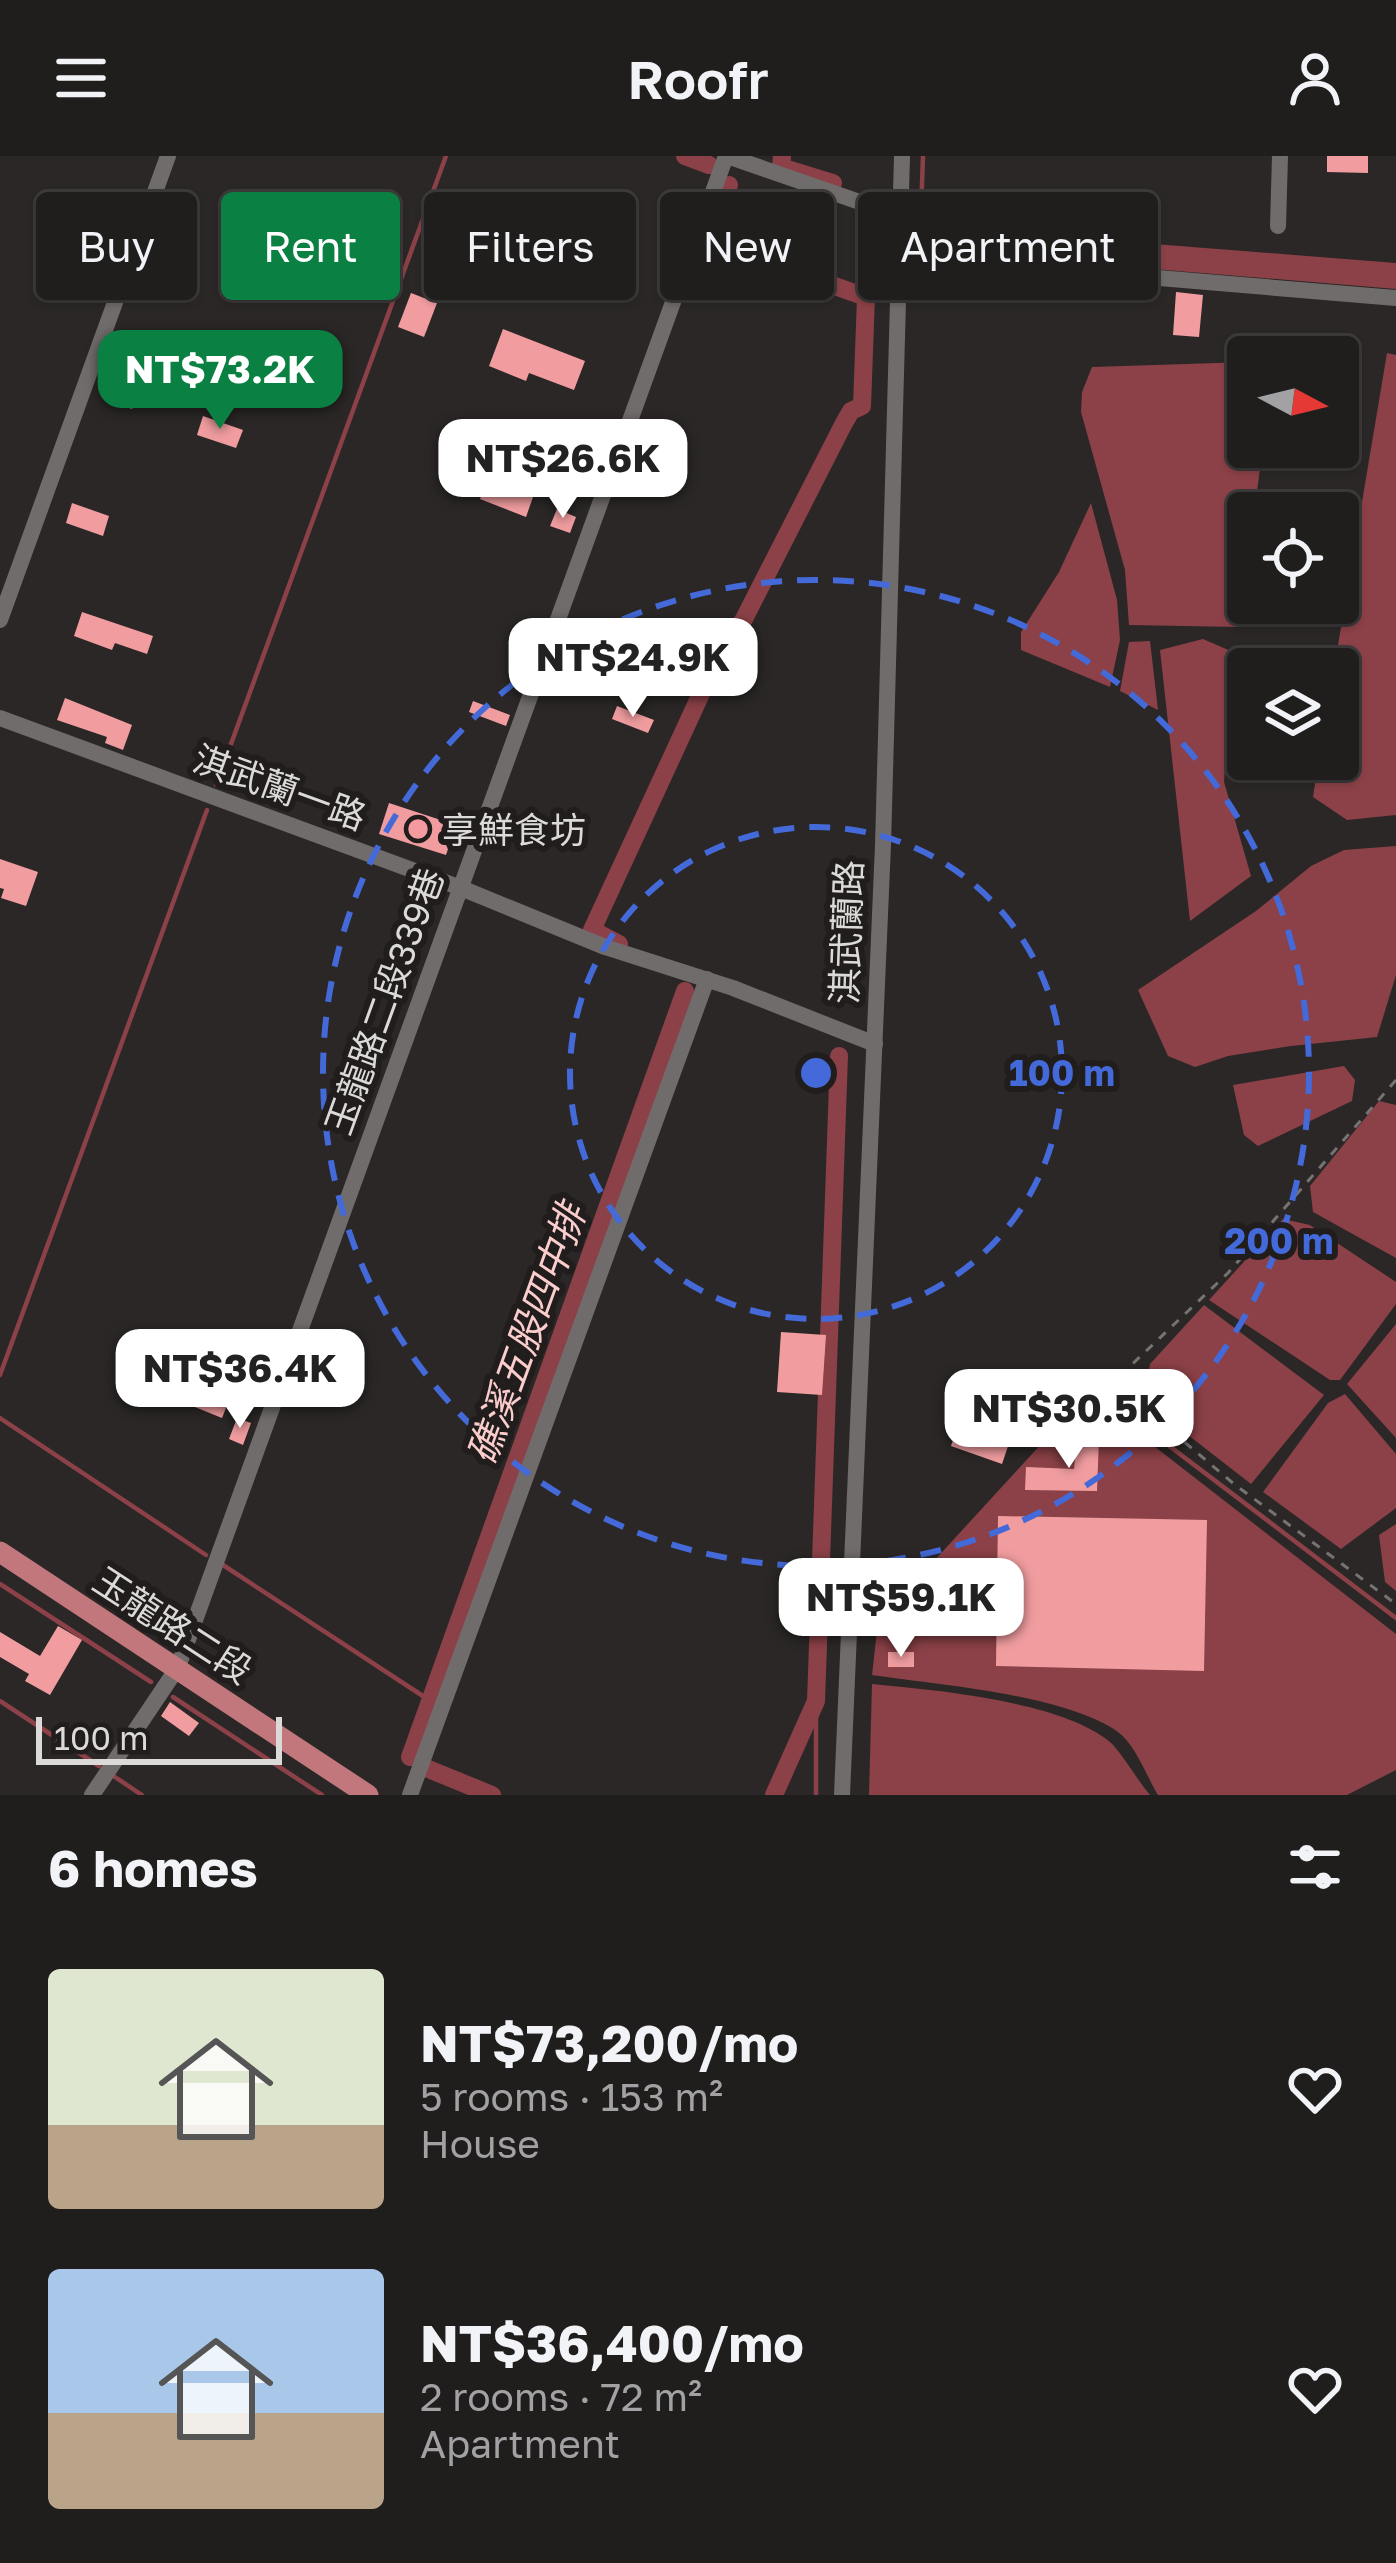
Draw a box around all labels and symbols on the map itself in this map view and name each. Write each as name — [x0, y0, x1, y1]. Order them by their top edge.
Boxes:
pin: NT$73.2K — [96, 330, 344, 432]
north arrow — [1227, 336, 1359, 468]
pin: NT$26.6K — [439, 419, 687, 521]
pin: NT$24.9K — [509, 618, 757, 720]
street label: 淇武蘭一路 — [188, 736, 372, 838]
place label: 享鮮食坊 — [442, 808, 586, 851]
marker: 享鮮食坊 — [405, 816, 431, 842]
street label: 淇武蘭路 — [822, 859, 870, 1005]
street label: 玉龍路二段339巷 — [316, 862, 452, 1140]
text: 100 m — [1009, 1051, 1115, 1094]
centre of rings — [795, 1052, 837, 1094]
water label: 礁溪五股四中排 — [457, 1193, 596, 1470]
text: 200 m — [1224, 1219, 1334, 1262]
pin: NT$36.4K — [116, 1329, 364, 1431]
pin: NT$30.5K — [945, 1369, 1193, 1471]
street label: 玉龍路二段 — [86, 1558, 260, 1692]
pin: NT$59.1K — [777, 1558, 1025, 1660]
scale bar — [36, 1711, 282, 1764]

